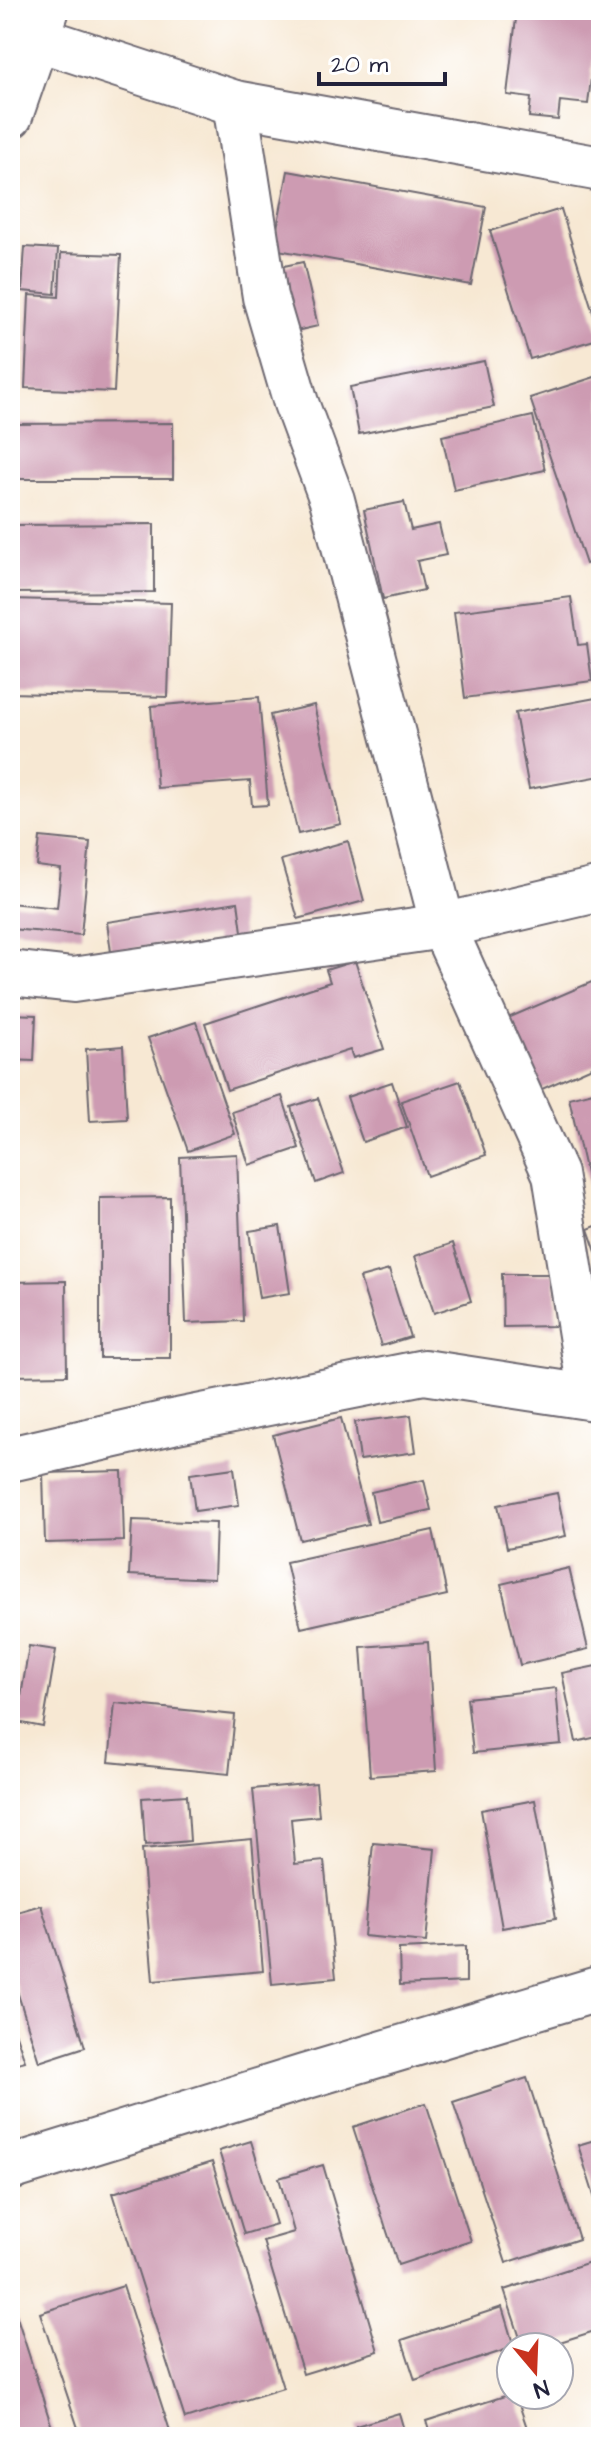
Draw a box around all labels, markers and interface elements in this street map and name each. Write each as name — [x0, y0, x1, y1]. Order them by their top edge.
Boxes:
scale bar — [319, 36, 445, 86]
text: 20 m — [331, 48, 388, 82]
north arrow — [495, 2331, 575, 2411]
text: N — [529, 2372, 553, 2405]

